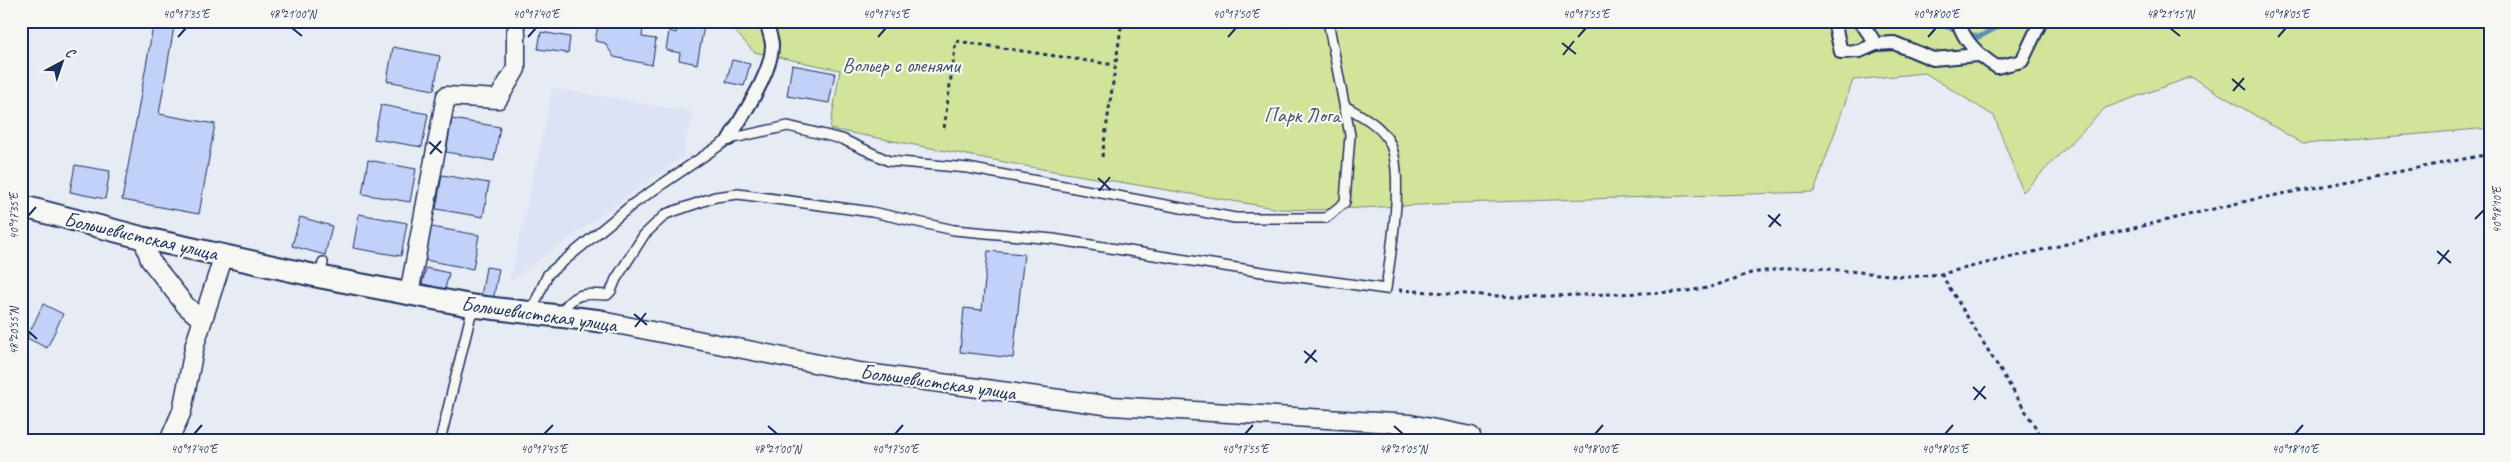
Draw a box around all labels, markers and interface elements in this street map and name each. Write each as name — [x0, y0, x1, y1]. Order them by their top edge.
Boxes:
text: 40°17'35"E — [163, 6, 211, 22]
text: 48°21'00"N — [268, 6, 317, 22]
text: 40°17'40"E — [513, 6, 561, 22]
text: 40°17'45"E — [863, 6, 911, 22]
text: 40°17'50"E — [1213, 6, 1261, 22]
text: 40°17'55"E — [1563, 6, 1611, 22]
text: 40°18'00"E — [1913, 6, 1961, 22]
text: 48°21'15"N — [2146, 6, 2195, 22]
text: 40°18'05"E — [2263, 6, 2311, 22]
north arrow — [38, 38, 88, 88]
text: С — [62, 44, 80, 63]
park label: Вольер с оленями — [842, 52, 962, 78]
park label: Парк Лога — [1264, 102, 1342, 128]
text: 40°18'10"E — [2489, 185, 2505, 233]
text: 40°17'35"E — [6, 191, 22, 239]
street label: Большевистская улица — [62, 206, 222, 267]
street label: Большевистская улица — [460, 290, 620, 338]
text: 48°20'55"N — [6, 306, 22, 355]
street label: Большевистская улица — [859, 358, 1019, 406]
text: 40°17'40"E — [171, 441, 219, 457]
text: 40°17'45"E — [521, 441, 569, 457]
text: 48°21'00"N — [753, 441, 802, 457]
text: 40°17'50"E — [872, 441, 920, 457]
text: 40°17'55"E — [1222, 441, 1270, 457]
text: 48°21'05"N — [1379, 441, 1428, 457]
text: 40°18'00"E — [1572, 441, 1620, 457]
text: 40°18'05"E — [1922, 441, 1970, 457]
text: 40°18'10"E — [2272, 441, 2320, 457]

